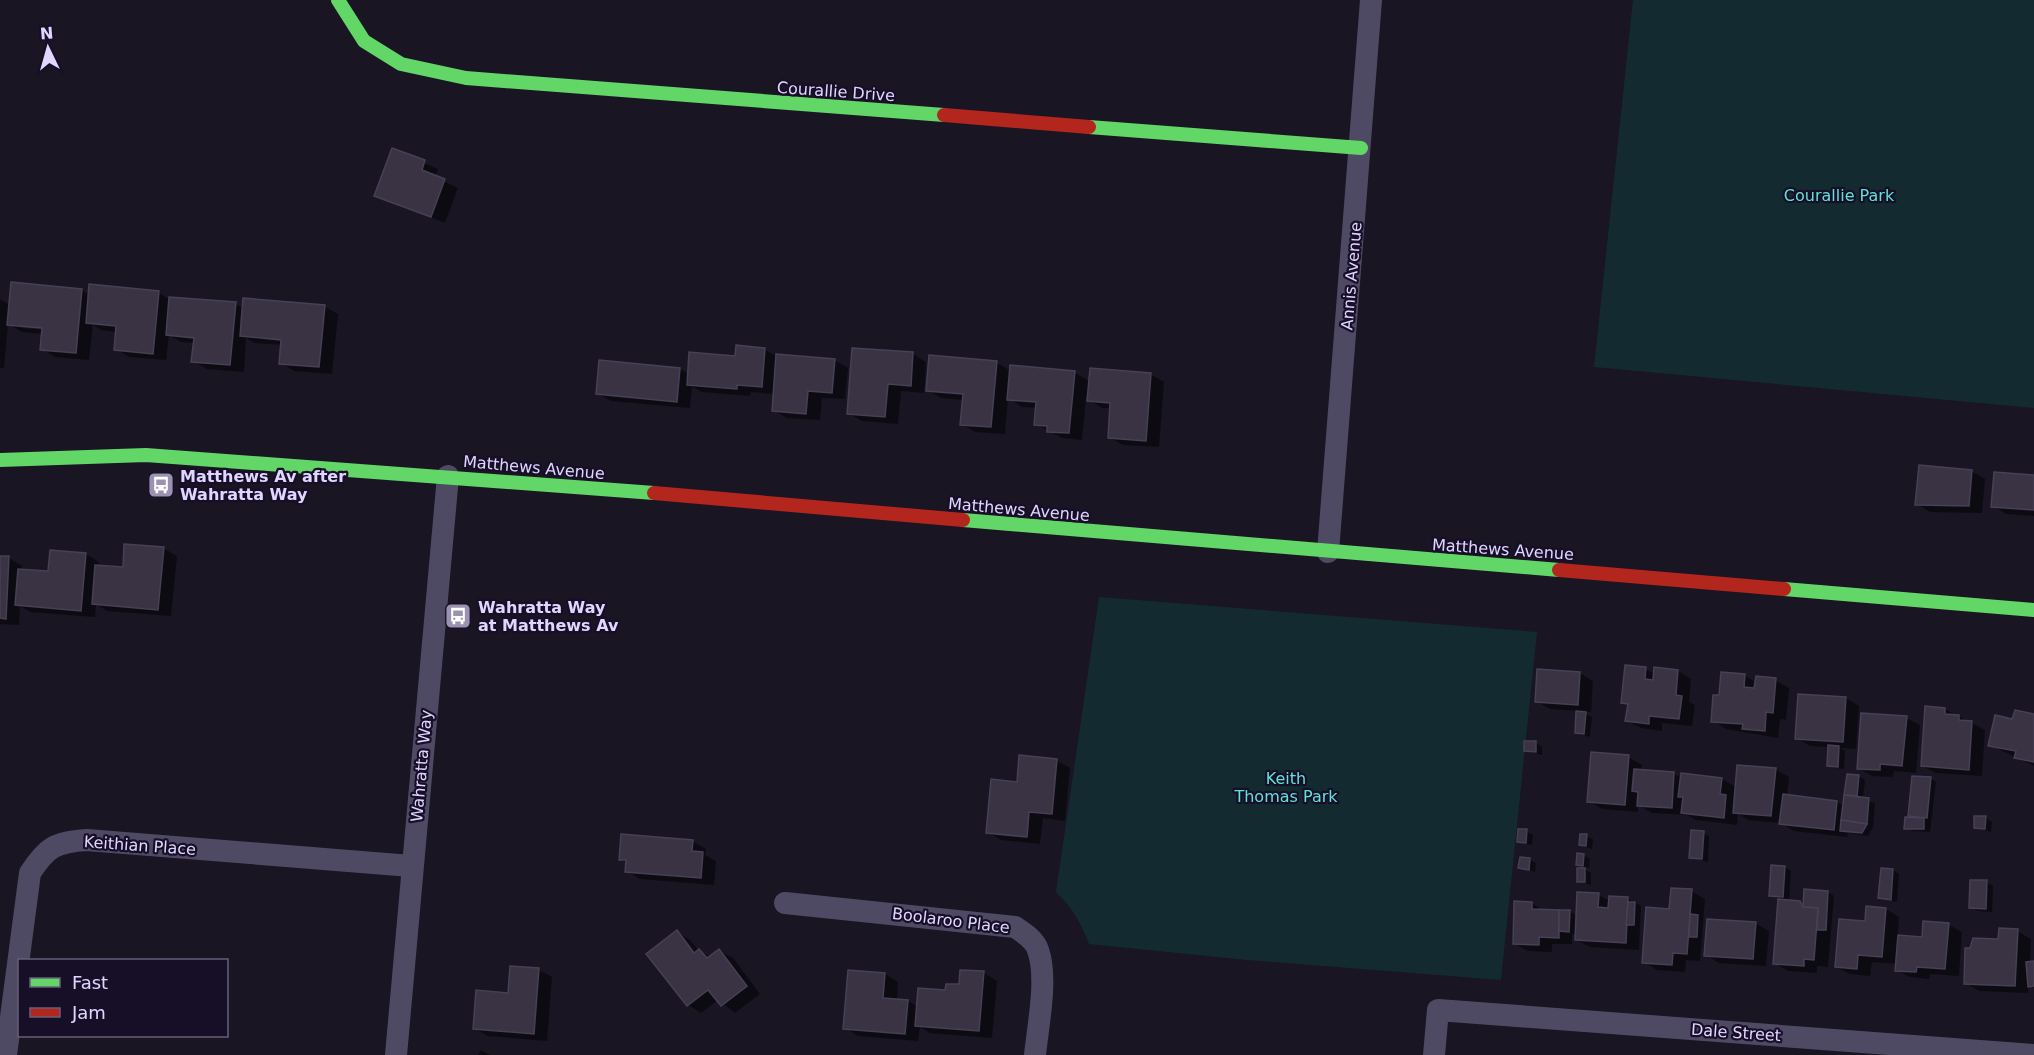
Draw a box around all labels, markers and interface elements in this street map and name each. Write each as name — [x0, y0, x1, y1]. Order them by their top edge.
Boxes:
north arrow — [18, 18, 78, 78]
text: N — [39, 24, 54, 44]
street label: Courallie Drive — [776, 78, 896, 105]
park label: Courallie Park — [1784, 186, 1895, 205]
street label: Annis Avenue — [1337, 221, 1366, 331]
street label: Matthews Avenue — [462, 452, 606, 483]
place label: Matthews Av after Wahratta Way — [180, 467, 346, 504]
bus stop icon: Matthews Av after Wahratta Way — [146, 470, 176, 500]
street label: Matthews Avenue — [947, 494, 1091, 525]
street label: Matthews Avenue — [1431, 535, 1575, 564]
place label: Wahratta Way at Matthews Av — [478, 598, 619, 635]
bus stop icon: Wahratta Way at Matthews Av — [443, 601, 473, 631]
street label: Wahratta Way — [407, 709, 436, 823]
park label: Keith Thomas Park — [1233, 769, 1338, 806]
street label: Keithian Place — [83, 832, 197, 859]
street label: Boolaroo Place — [891, 904, 1011, 937]
legend — [18, 959, 228, 1037]
text: Fast — [72, 972, 108, 993]
text: Jam — [71, 1002, 106, 1023]
street label: Dale Street — [1690, 1020, 1782, 1045]

